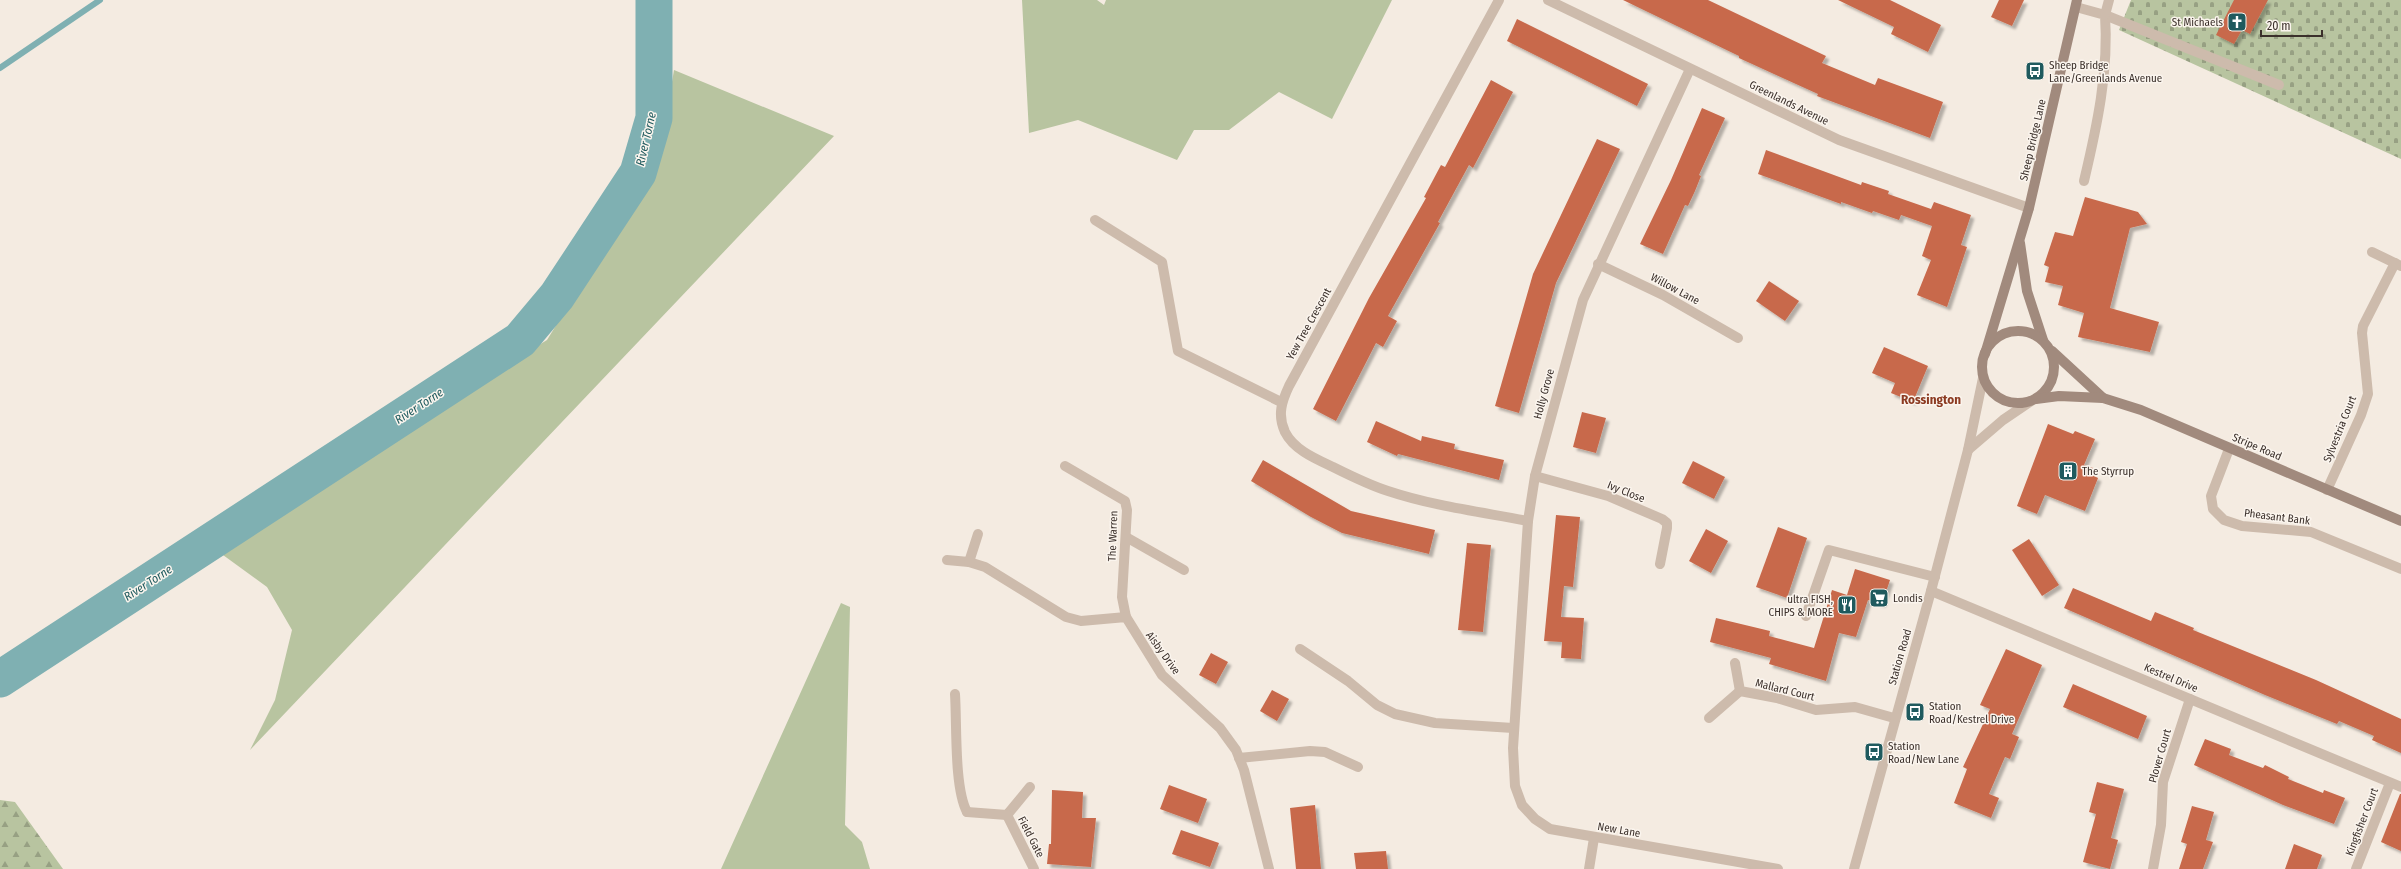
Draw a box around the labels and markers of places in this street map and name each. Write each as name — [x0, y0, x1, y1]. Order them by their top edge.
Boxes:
church icon: St Michaels — [2226, 11, 2248, 33]
place label: St Michaels — [2172, 16, 2223, 29]
place label: Sheep Bridge Lane/Greenlands Avenue — [2049, 59, 2162, 85]
bus stop icon: Sheep Bridge Lane/Greenlands Avenue — [2024, 60, 2046, 82]
building icon: The Styrrup — [2057, 460, 2079, 482]
place label: The Styrrup — [2082, 465, 2134, 478]
supermarket icon: Londis — [1868, 587, 1890, 609]
place label: Londis — [1893, 592, 1923, 605]
place label: ultra FISH, CHIPS & MORE — [1769, 593, 1833, 619]
restaurant icon: ultra FISH, CHIPS & MORE — [1836, 594, 1858, 616]
place label: Station Road/Kestrel Drive — [1929, 700, 2014, 726]
bus stop icon: Station Road/Kestrel Drive — [1904, 701, 1926, 723]
place label: Station Road/New Lane — [1888, 740, 1959, 766]
bus stop icon: Station Road/New Lane — [1863, 741, 1885, 763]

